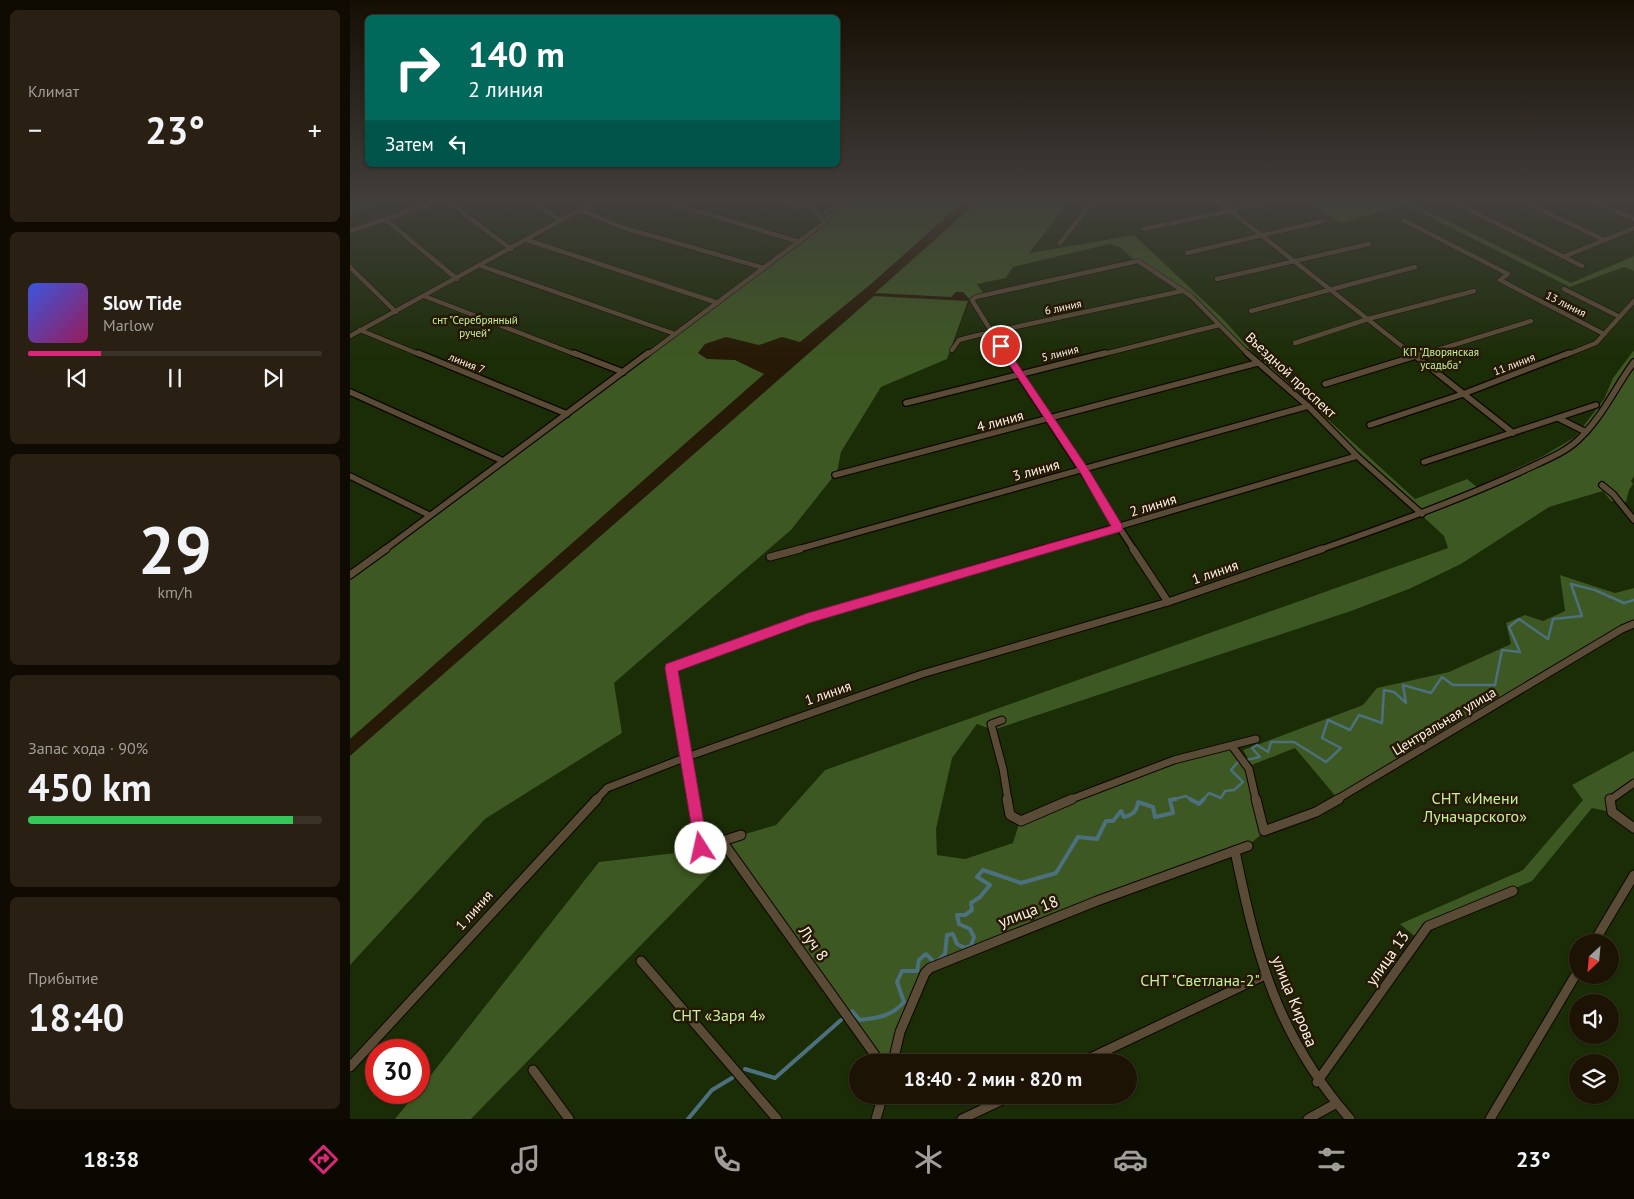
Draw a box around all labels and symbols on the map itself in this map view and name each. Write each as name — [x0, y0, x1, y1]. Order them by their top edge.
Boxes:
street label: 13 линия — [1543, 288, 1589, 320]
street label: 6 линия — [1043, 296, 1083, 318]
park label: снт "Серебрянный ручей" — [432, 313, 518, 340]
pin — [980, 325, 1022, 367]
street label: Въездной проспект — [1242, 328, 1341, 422]
street label: 5 линия — [1040, 342, 1080, 364]
park label: КП "Дворянская усадьба" — [1403, 345, 1479, 372]
street label: линия 7 — [446, 349, 487, 377]
street label: 11 линия — [1491, 350, 1537, 378]
street label: 4 линия — [975, 406, 1025, 436]
street label: 3 линия — [1011, 455, 1061, 485]
street label: 2 линия — [1127, 489, 1179, 521]
street label: 1 линия — [1189, 556, 1241, 588]
street label: 1 линия — [802, 677, 854, 709]
street label: Центральная улица — [1389, 683, 1499, 759]
park label: СНТ «Имени Луначарского» — [1422, 788, 1527, 826]
position arrow — [674, 821, 726, 873]
street label: 1 линия — [451, 886, 497, 934]
street label: улица 18 — [995, 890, 1061, 932]
street label: Луч 8 — [794, 921, 833, 964]
street label: улица 13 — [1361, 927, 1413, 989]
north arrow — [1569, 934, 1619, 984]
street label: улица Кирова — [1268, 952, 1322, 1050]
park label: СНТ "Светлана-2" — [1140, 970, 1260, 990]
park label: СНТ «Заря 4» — [672, 1005, 766, 1025]
speed limit sign: 30 — [365, 1039, 430, 1104]

